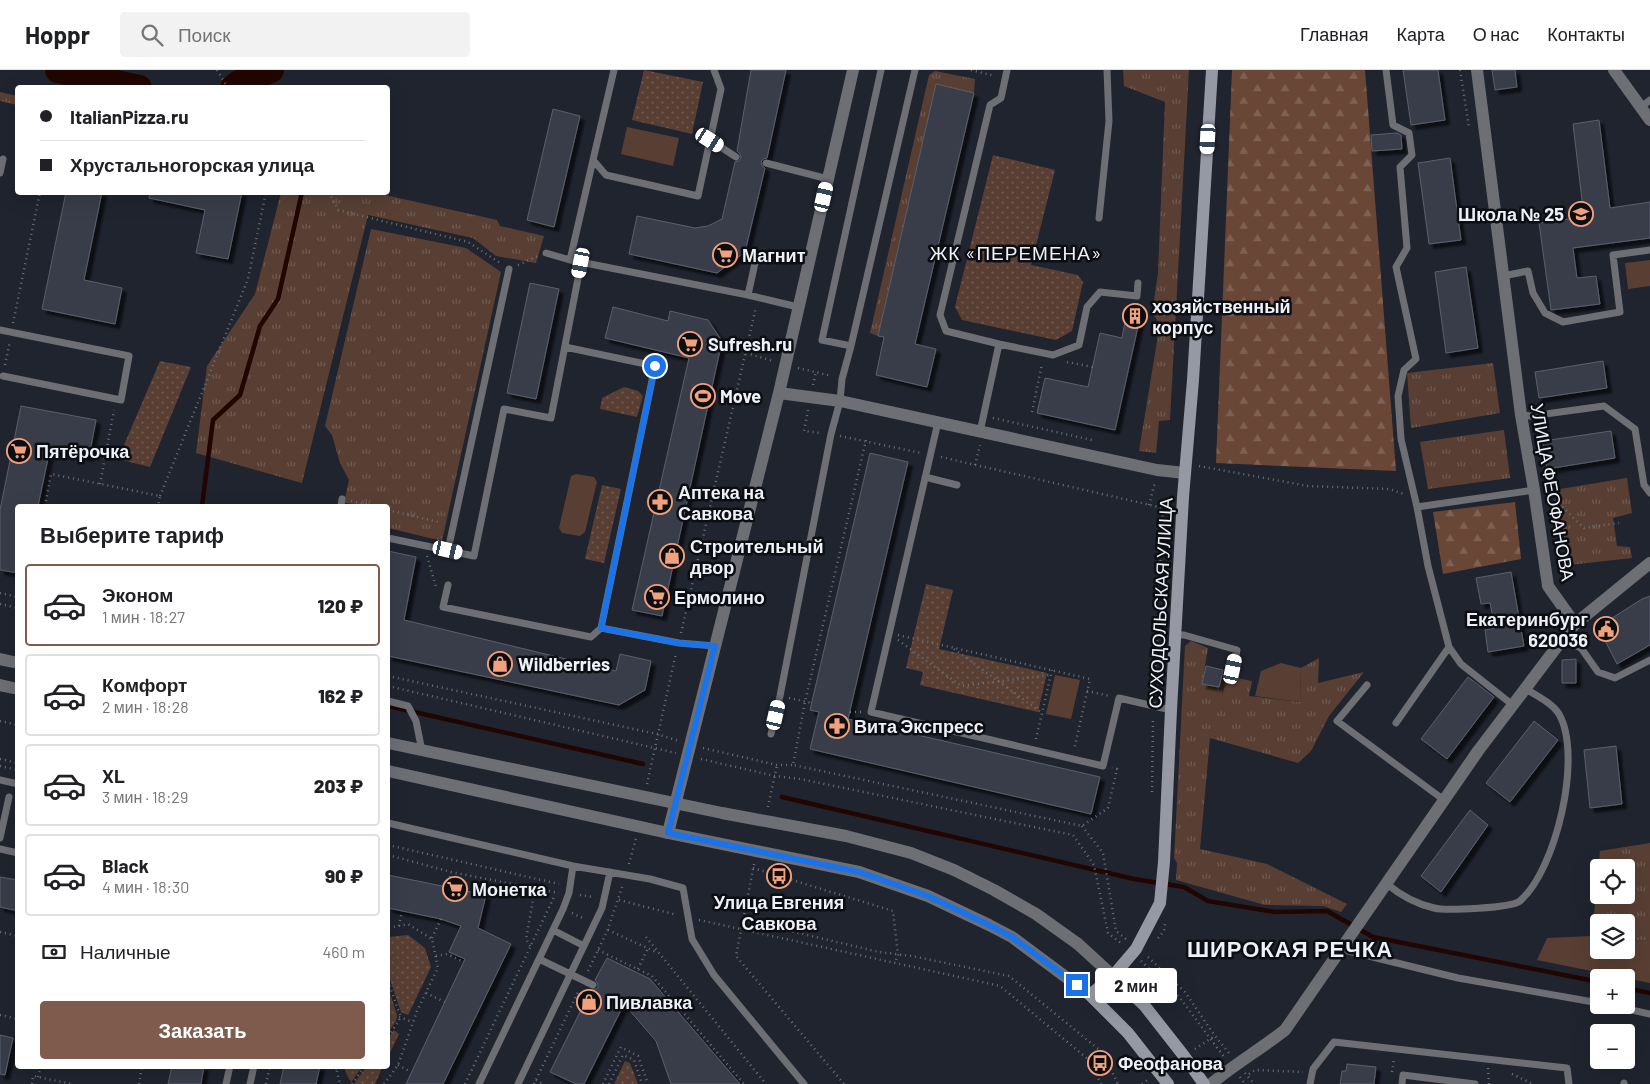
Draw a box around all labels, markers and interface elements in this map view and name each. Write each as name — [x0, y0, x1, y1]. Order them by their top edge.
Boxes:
search box — [120, 12, 470, 57]
text: Hoppr — [25, 20, 90, 49]
icon: search — [138, 21, 166, 49]
text: Поиск — [178, 23, 231, 46]
text: Главная — [1300, 23, 1369, 45]
text: Карта — [1397, 23, 1445, 45]
text: О нас — [1473, 23, 1519, 45]
text: Контакты — [1547, 23, 1625, 45]
text: ItalianPizza.ru — [70, 105, 189, 128]
car — [1199, 124, 1216, 154]
car — [693, 126, 726, 154]
text: Хрустальногорская улица — [70, 153, 314, 176]
car — [813, 181, 834, 213]
school or university icon: Школа № 25 — [1568, 201, 1594, 227]
place label: Школа № 25 — [1458, 203, 1564, 225]
district label: ЖК «ПЕРЕМЕНА» — [930, 241, 1102, 264]
supermarket icon: Магнит — [712, 242, 738, 268]
place label: Магнит — [742, 244, 806, 266]
car — [570, 247, 591, 279]
place label: хозяйственный корпус — [1152, 295, 1291, 338]
building icon: хозяйственный корпус — [1122, 303, 1148, 329]
supermarket icon: Sufresh.ru — [677, 331, 703, 357]
place label: Sufresh.ru — [708, 333, 792, 355]
route start — [644, 355, 666, 377]
sports icon: Move — [690, 383, 716, 409]
place label: Move — [720, 385, 761, 407]
street label: УЛИЦА ФЕОФАНОВА — [1527, 401, 1579, 583]
supermarket icon: Пятёрочка — [6, 438, 32, 464]
place label: Пятёрочка — [36, 440, 130, 462]
place label: Аптека на Савкова — [678, 481, 765, 524]
pharmacy icon: Аптека на Савкова — [647, 489, 673, 515]
street label: СУХОДОЛЬСКАЯ УЛИЦА — [1143, 497, 1177, 709]
text: Выберите тариф — [40, 521, 224, 547]
place label: Строительный двор — [690, 535, 824, 578]
car — [431, 539, 464, 561]
shop icon: Строительный двор — [659, 543, 685, 569]
icon: car — [42, 583, 87, 628]
text: Эконом — [102, 583, 173, 606]
supermarket icon: Ермолино — [644, 584, 670, 610]
place label: Ермолино — [674, 586, 765, 608]
text: 120 ₽ — [317, 594, 363, 617]
text: 1 мин · 18:27 — [102, 607, 185, 626]
place label: Екатеринбург 620036 — [1466, 608, 1588, 651]
public building icon: Екатеринбург 620036 — [1593, 616, 1619, 642]
shop icon: Wildberries — [487, 651, 513, 677]
place label: Wildberries — [518, 653, 610, 675]
car — [1222, 653, 1243, 685]
icon: car — [42, 673, 87, 718]
text: Комфорт — [102, 673, 187, 696]
text: 162 ₽ — [318, 684, 363, 707]
text: 2 мин · 18:28 — [102, 697, 189, 716]
car — [765, 699, 786, 731]
pharmacy icon: Вита Экспресс — [824, 713, 850, 739]
place label: Вита Экспресс — [854, 715, 984, 737]
icon: car — [42, 763, 87, 808]
text: XL — [102, 764, 125, 787]
text: 203 ₽ — [314, 774, 363, 797]
text: 3 мин · 18:29 — [102, 787, 188, 806]
icon: car — [42, 853, 87, 898]
text: Black — [102, 854, 149, 877]
map controls — [1590, 859, 1635, 1069]
button: locate — [1590, 859, 1635, 904]
bus stop icon: Улица Евгения Савкова — [766, 863, 792, 889]
text: 90 ₽ — [325, 864, 363, 887]
supermarket icon: Монетка — [442, 876, 468, 902]
text: 4 мин · 18:30 — [102, 877, 189, 896]
place label: Монетка — [472, 878, 547, 900]
place label: Улица Евгения Савкова — [714, 891, 844, 934]
button: layers — [1590, 914, 1635, 959]
district label: ШИРОКАЯ РЕЧКА — [1187, 935, 1393, 961]
icon: cash — [40, 938, 68, 966]
text: Наличные — [80, 940, 171, 963]
text: 460 m — [322, 942, 365, 961]
callout: 2 мин — [1094, 968, 1177, 1002]
button: + — [1590, 969, 1635, 1014]
route end — [1066, 974, 1088, 996]
text: 2 мин — [1114, 976, 1158, 995]
shop icon: Пивлавка — [576, 989, 602, 1015]
place label: Пивлавка — [606, 991, 693, 1013]
button: Заказать — [40, 1001, 365, 1059]
button: − — [1590, 1024, 1635, 1069]
bus stop icon: Феофанова — [1087, 1050, 1113, 1076]
place label: Феофанова — [1118, 1052, 1224, 1074]

